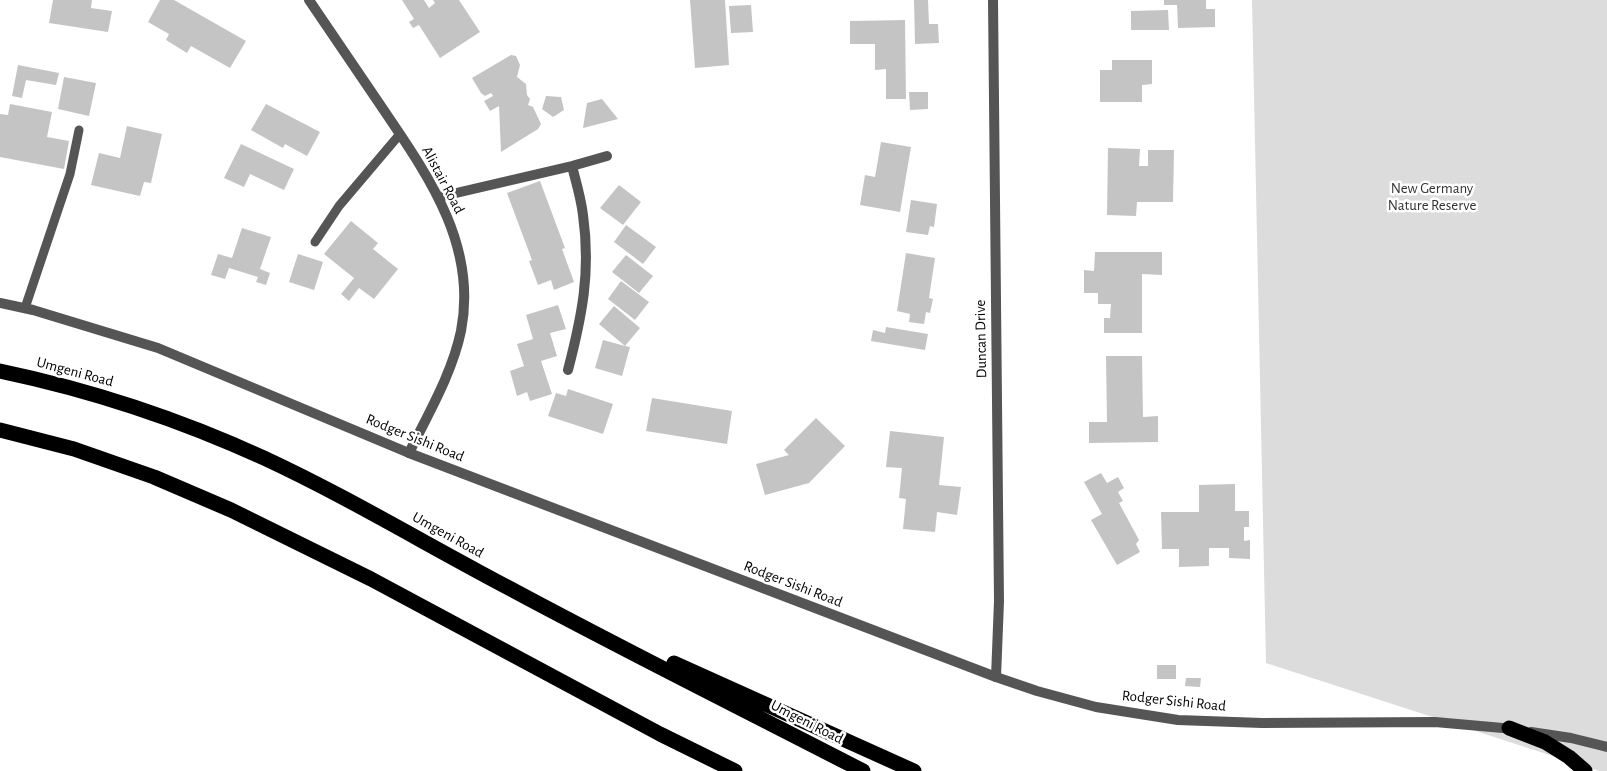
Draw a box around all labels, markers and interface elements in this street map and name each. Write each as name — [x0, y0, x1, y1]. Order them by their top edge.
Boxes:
street label: Alistair Road — [418, 143, 468, 217]
park label: New Germany Nature Reserve — [1388, 179, 1476, 214]
street label: Duncan Drive — [971, 299, 991, 379]
street label: Umgeni Road — [35, 353, 115, 391]
street label: Rodger Sishi Road — [363, 410, 467, 466]
street label: Umgeni Road — [409, 508, 487, 562]
street label: Rodger Sishi Road — [741, 557, 845, 611]
street label: Rodger Sishi Road — [1121, 687, 1227, 715]
street label: Umgeni Road — [768, 696, 846, 748]

